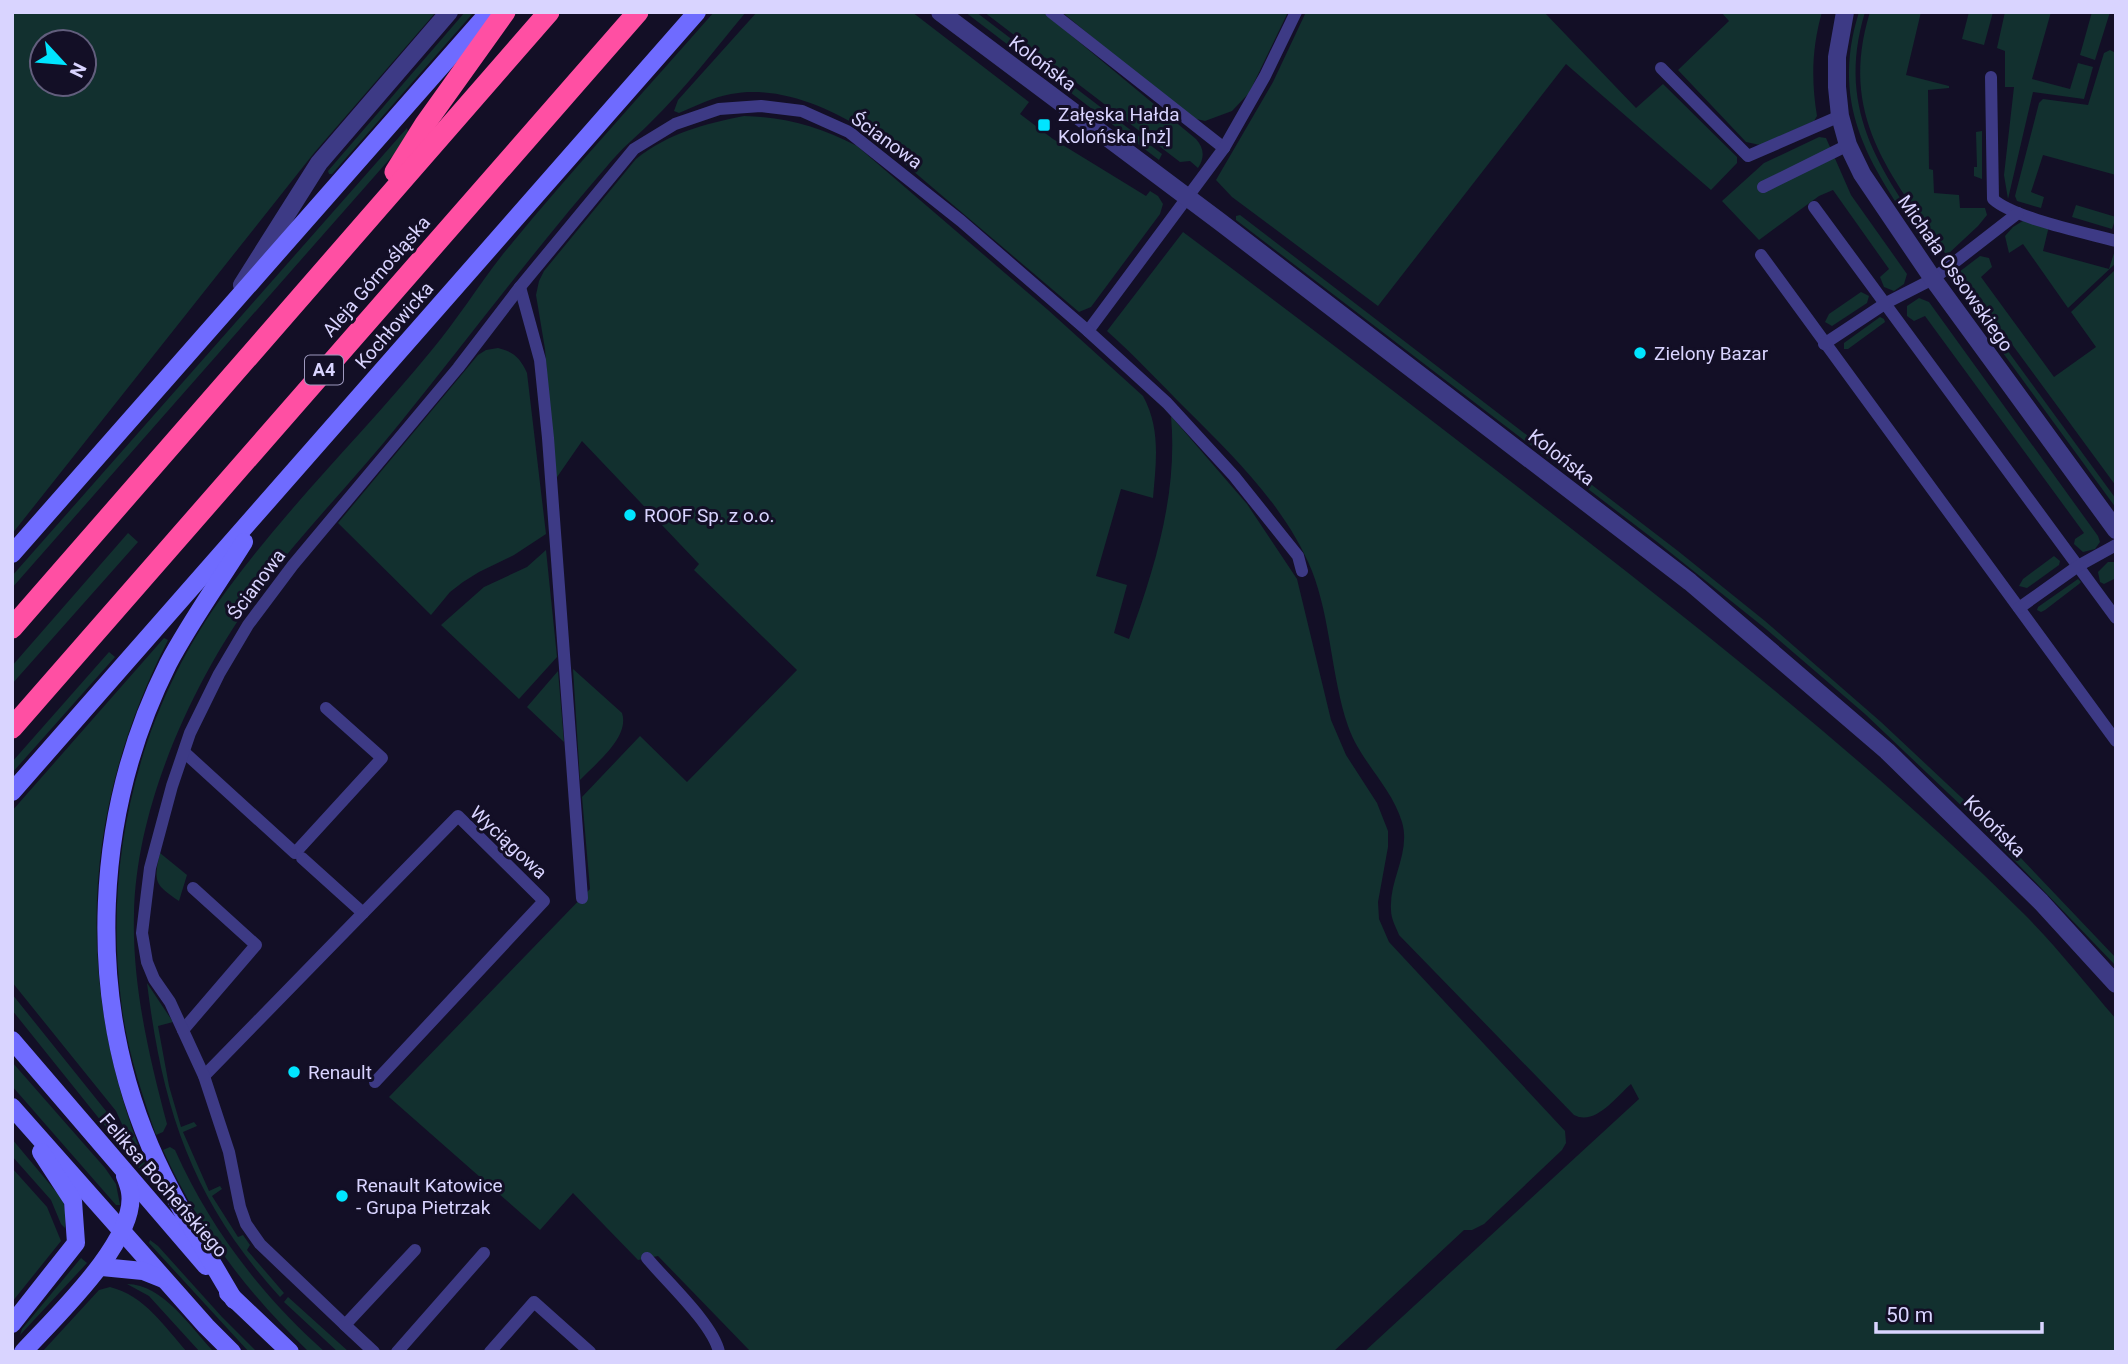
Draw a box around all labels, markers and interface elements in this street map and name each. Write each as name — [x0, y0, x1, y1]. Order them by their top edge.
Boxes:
north arrow — [28, 28, 98, 98]
street label: Kolońska — [1005, 31, 1081, 96]
text: N — [65, 59, 91, 81]
place label: Załęska Hałda Kolońska [nż] — [1058, 103, 1180, 148]
street label: Ścianowa — [847, 107, 927, 174]
marker: Załęska Hałda Kolońska [nż] — [1036, 117, 1052, 133]
street label: Michała Ossowskiego — [1893, 191, 2018, 356]
street label: Aleja Górnośląska — [318, 211, 435, 342]
street label: Kochłowicka — [350, 277, 438, 374]
place label: Zielony Bazar — [1654, 342, 1769, 365]
marker: Zielony Bazar — [1632, 345, 1648, 361]
road number: A4 — [305, 356, 343, 384]
street label: Kolońska — [1524, 424, 1600, 491]
place label: ROOF Sp. z o.o. — [644, 504, 775, 527]
marker: ROOF Sp. z o.o. — [622, 507, 638, 523]
street label: Ścianowa — [223, 545, 290, 624]
street label: Kolońska — [1959, 791, 2030, 862]
street label: Wyciągowa — [465, 801, 552, 884]
place label: Renault — [308, 1061, 372, 1084]
marker: Renault — [286, 1064, 302, 1080]
street label: Feliksa Bocheńskiego — [95, 1109, 232, 1262]
place label: Renault Katowice - Grupa Pietrzak — [356, 1174, 503, 1219]
marker: Renault Katowice - Grupa Pietrzak — [334, 1188, 350, 1204]
scale bar — [1876, 1290, 2042, 1334]
text: 50 m — [1886, 1303, 1933, 1327]

